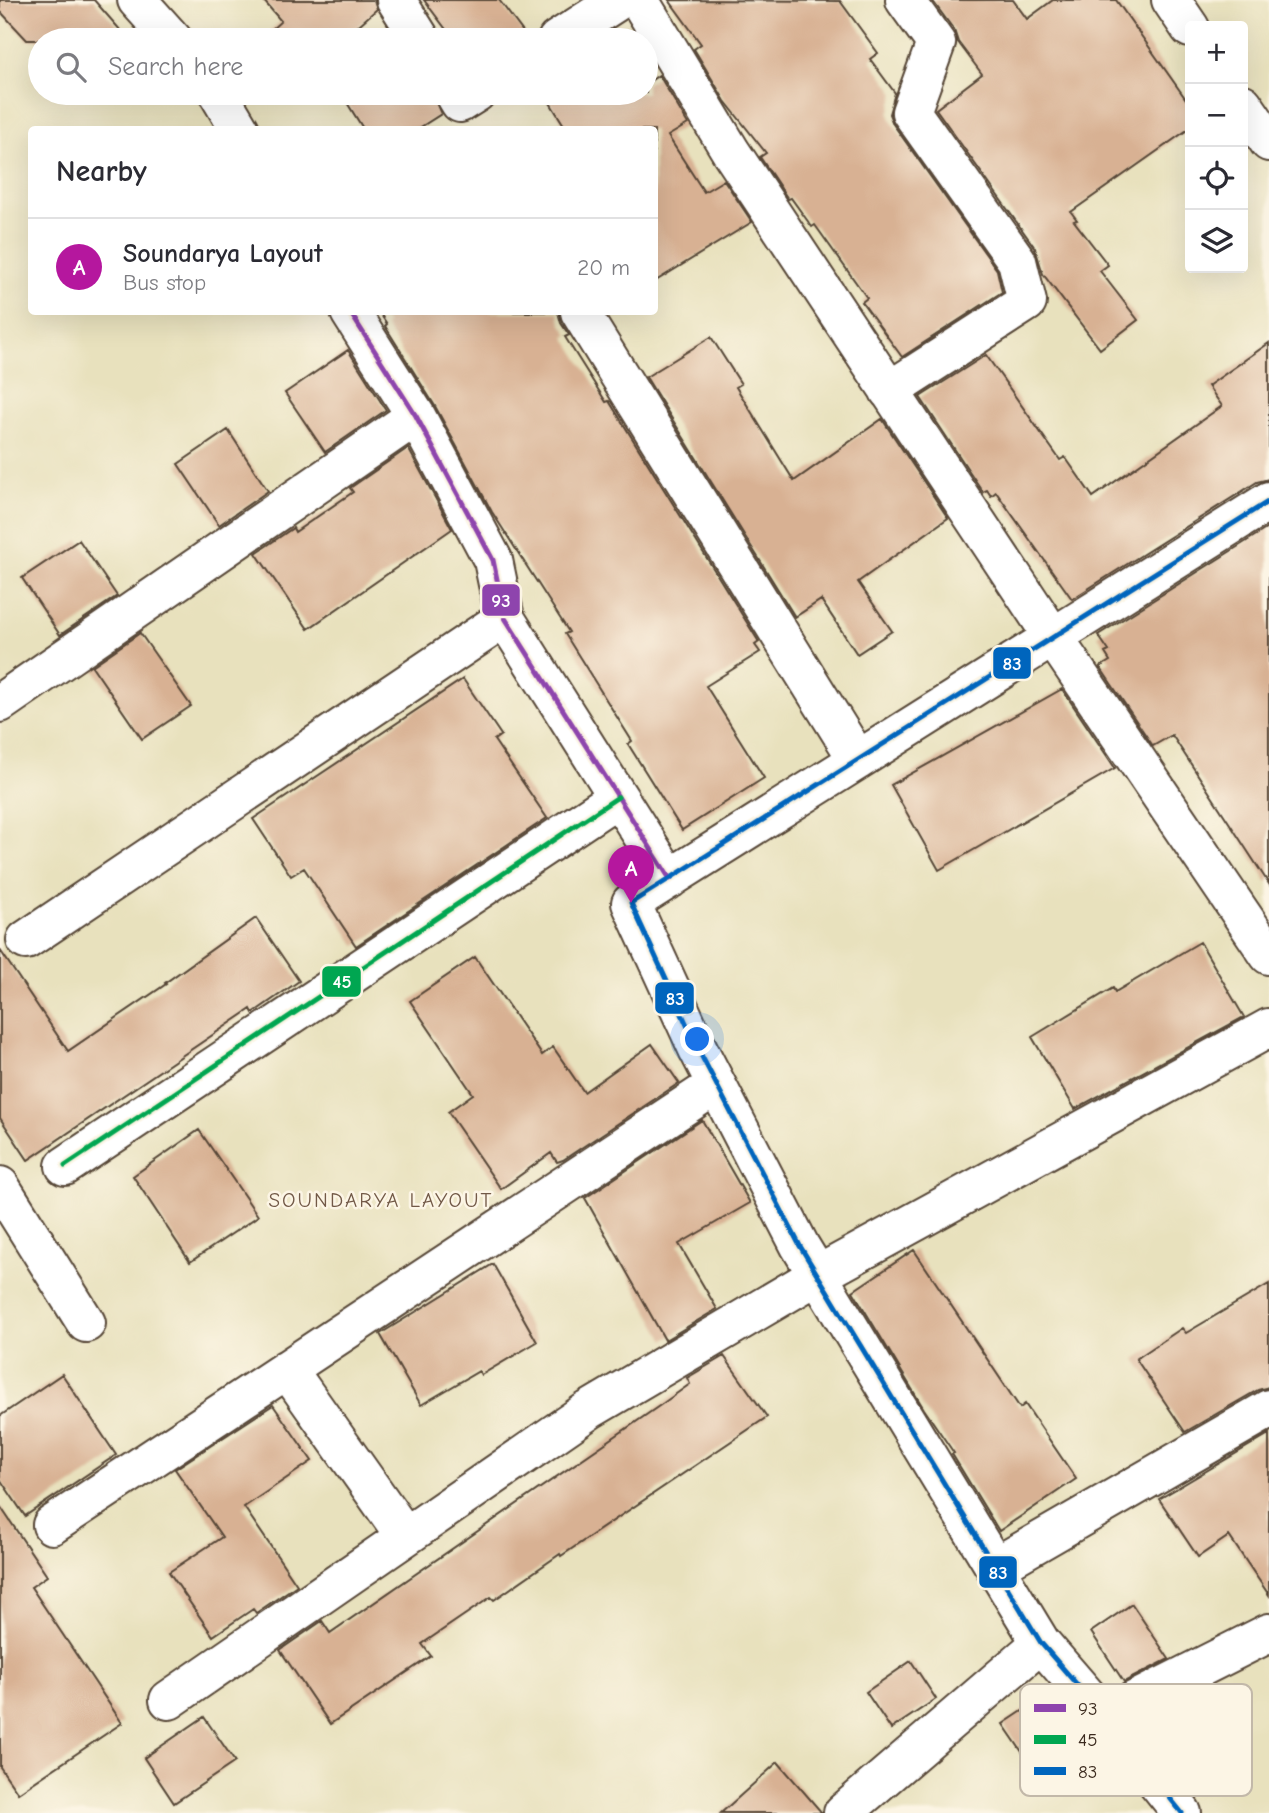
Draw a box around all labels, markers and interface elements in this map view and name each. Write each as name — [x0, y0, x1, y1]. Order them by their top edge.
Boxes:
map controls — [1185, 21, 1248, 273]
button: + — [1185, 21, 1248, 84]
search box — [28, 28, 658, 105]
icon: search — [52, 48, 90, 86]
text: Search here — [108, 52, 243, 82]
button: − — [1185, 84, 1248, 147]
button: locate — [1185, 147, 1248, 210]
text: Nearby — [56, 154, 147, 189]
button: layers — [1185, 210, 1248, 273]
text: Soundarya Layout — [123, 239, 323, 269]
text: A — [73, 254, 85, 281]
text: 20 m — [577, 254, 630, 281]
text: Bus stop — [123, 269, 206, 296]
line badge: 93 — [481, 583, 521, 617]
text: 93 — [491, 590, 511, 612]
line badge: 83 — [992, 646, 1032, 680]
text: 83 — [1002, 653, 1022, 675]
pin: A — [608, 845, 654, 903]
line badge: 45 — [321, 965, 362, 998]
text: 45 — [332, 971, 352, 993]
line badge: 83 — [654, 981, 695, 1015]
text: 83 — [665, 988, 685, 1010]
your location — [680, 1022, 714, 1056]
district label: SOUNDARYA LAYOUT — [268, 1188, 494, 1212]
line badge: 83 — [978, 1555, 1018, 1589]
text: 83 — [988, 1562, 1008, 1584]
legend — [1020, 1684, 1252, 1796]
text: 93 — [1078, 1698, 1098, 1720]
text: 45 — [1078, 1729, 1098, 1751]
text: 83 — [1078, 1761, 1097, 1783]

